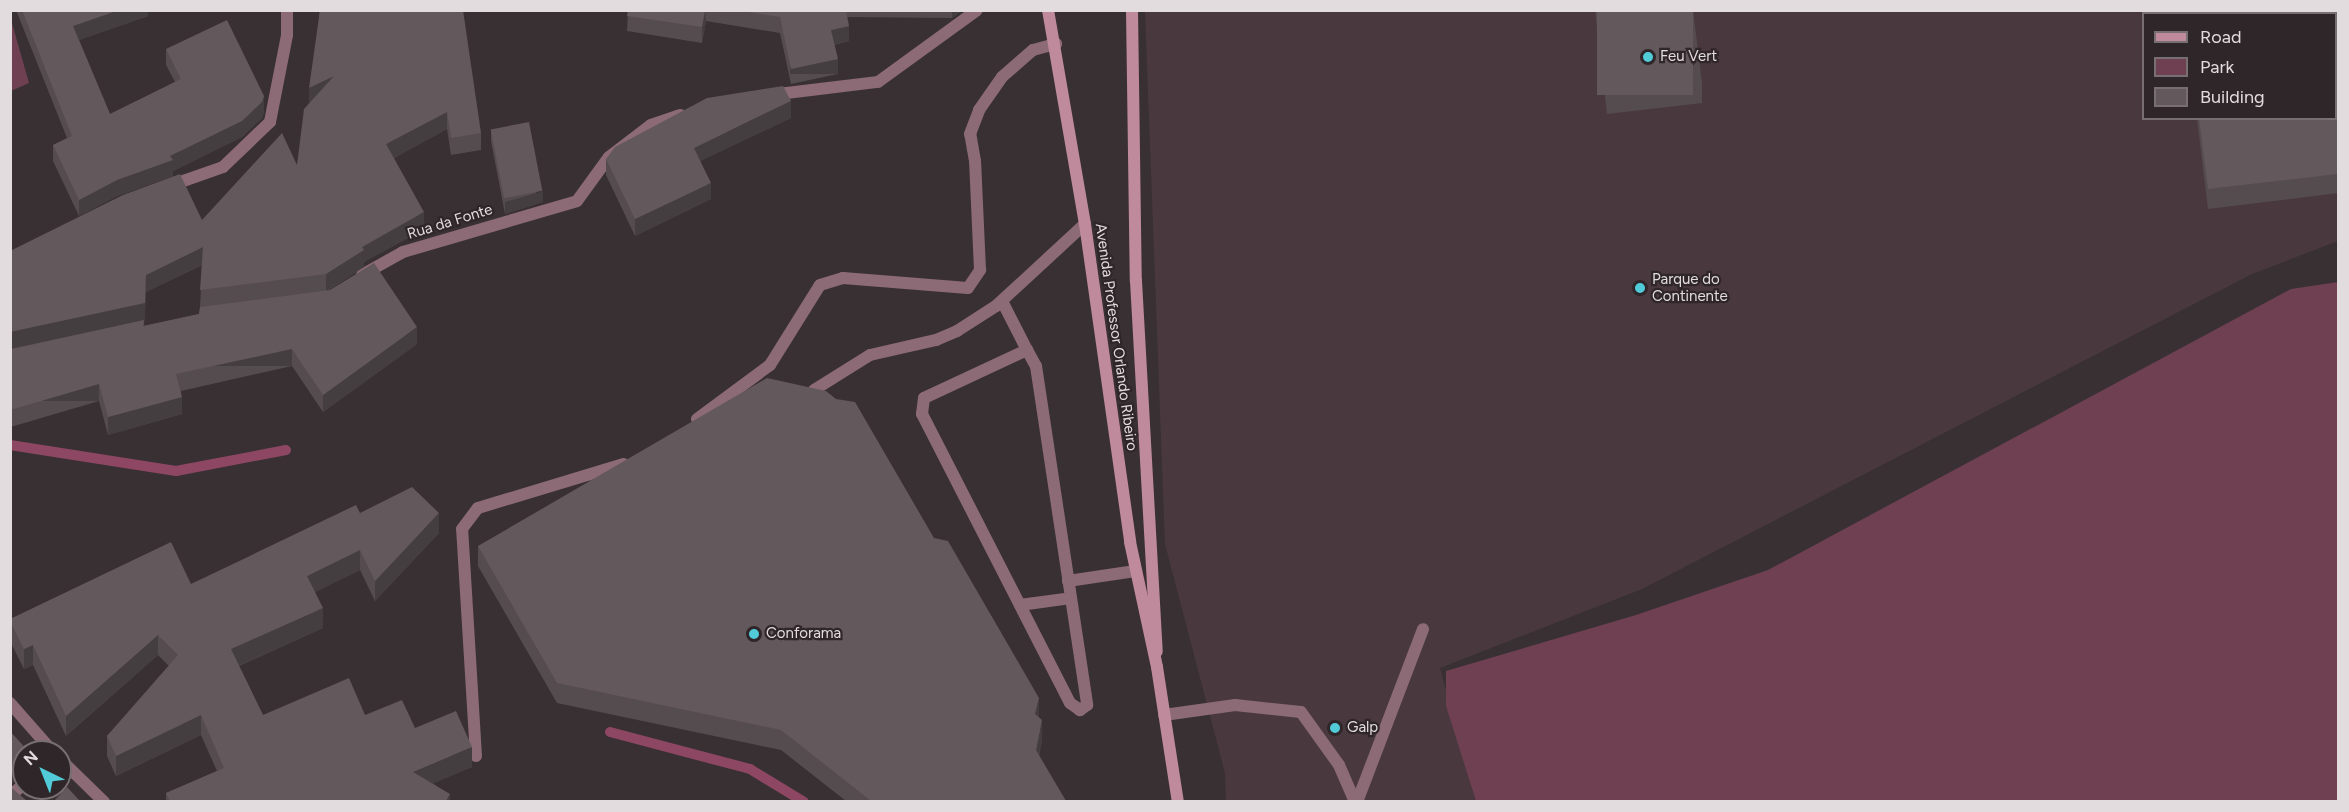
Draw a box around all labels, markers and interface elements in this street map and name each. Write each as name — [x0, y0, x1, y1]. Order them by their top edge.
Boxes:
legend — [2142, 12, 2337, 120]
text: Road — [2200, 26, 2241, 48]
place label: Feu Vert — [1660, 48, 1717, 66]
marker: Feu Vert — [1641, 50, 1655, 64]
text: Park — [2200, 56, 2234, 78]
text: Building — [2200, 86, 2265, 108]
street label: Rua da Fonte — [405, 200, 495, 244]
street label: Avenida Professor Orlando Ribeiro — [1091, 222, 1141, 452]
place label: Parque do Continente — [1652, 270, 1728, 305]
marker: Parque do Continente — [1633, 281, 1647, 295]
place label: Conforama — [766, 625, 841, 643]
marker: Conforama — [747, 627, 761, 641]
place label: Galp — [1347, 719, 1378, 737]
marker: Galp — [1328, 721, 1342, 735]
north arrow — [12, 740, 72, 800]
text: N — [20, 747, 42, 769]

